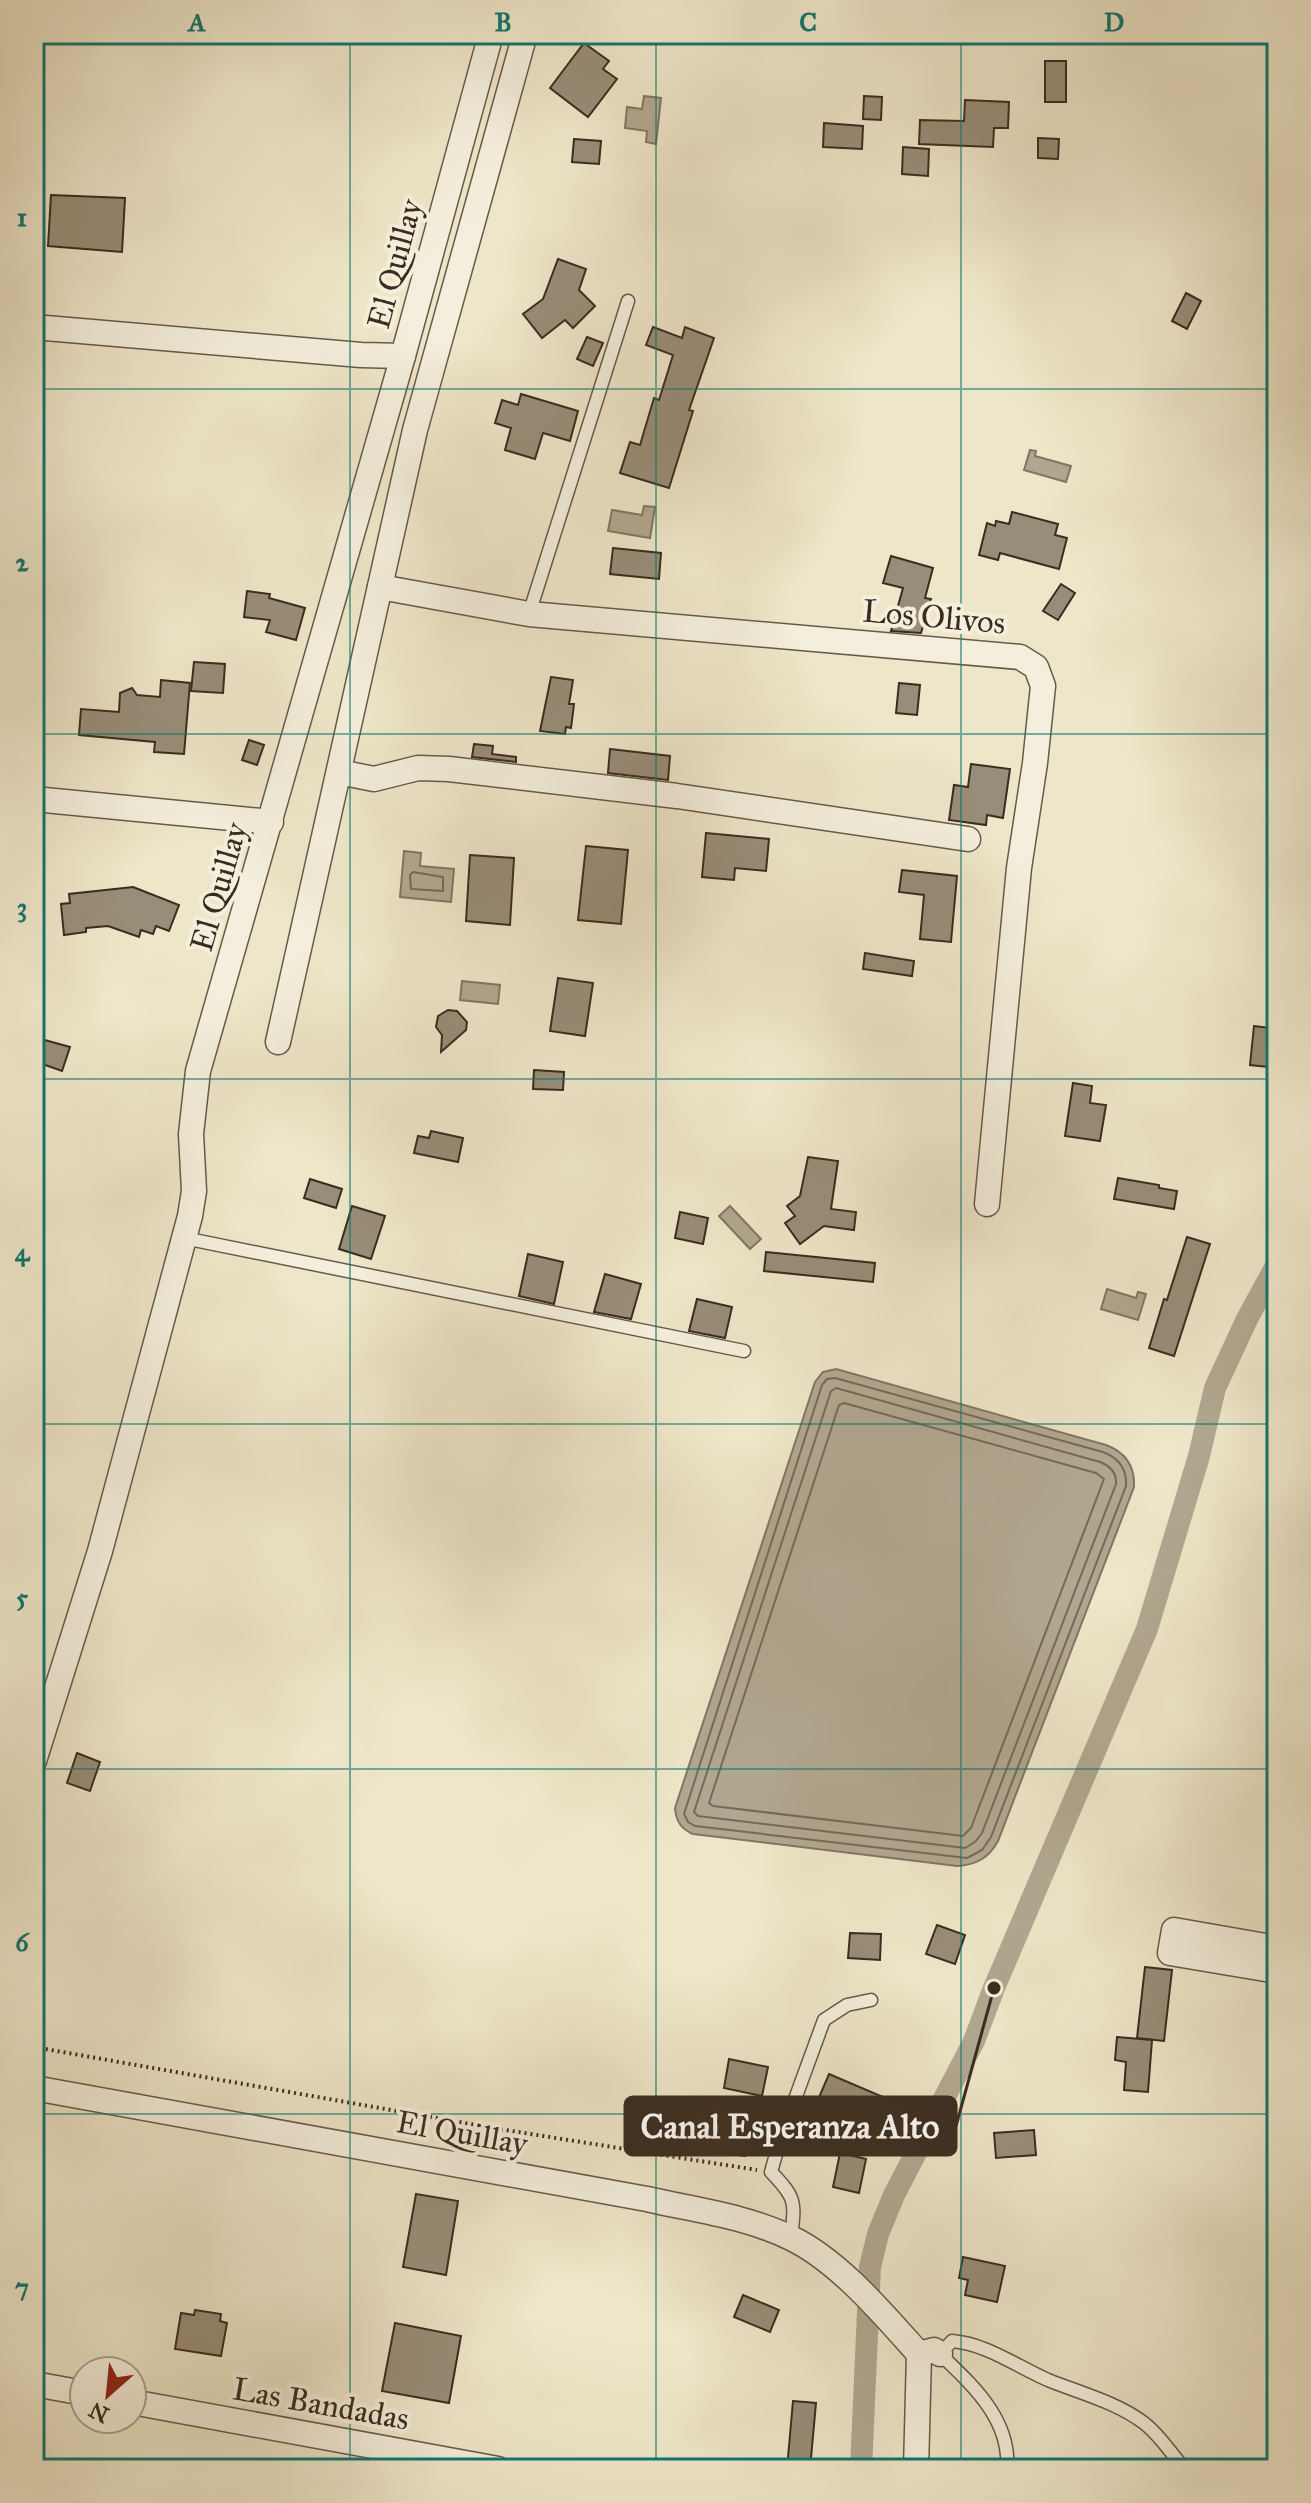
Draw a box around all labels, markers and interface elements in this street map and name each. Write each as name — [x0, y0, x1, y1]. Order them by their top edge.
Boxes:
text: A — [186, 6, 206, 38]
text: B — [494, 6, 512, 38]
text: C — [799, 6, 817, 38]
text: D — [1104, 6, 1124, 38]
street label: El Quillay — [359, 194, 431, 333]
text: 1 — [17, 201, 27, 233]
text: 2 — [16, 546, 30, 578]
street label: Los Olivos — [861, 591, 1007, 643]
street label: El Quillay — [182, 817, 256, 956]
text: 3 — [17, 891, 27, 923]
text: 4 — [15, 1236, 31, 1268]
text: 5 — [16, 1581, 29, 1613]
text: 6 — [15, 1926, 30, 1958]
callout: Canal Esperanza Alto — [625, 2097, 956, 2155]
street label: El Quillay — [393, 2102, 532, 2164]
text: Canal Esperanza Alto — [640, 2106, 940, 2147]
text: 7 — [15, 2271, 29, 2303]
north arrow — [68, 2355, 148, 2435]
street label: Las Bandadas — [230, 2369, 412, 2439]
text: N — [84, 2396, 114, 2429]

